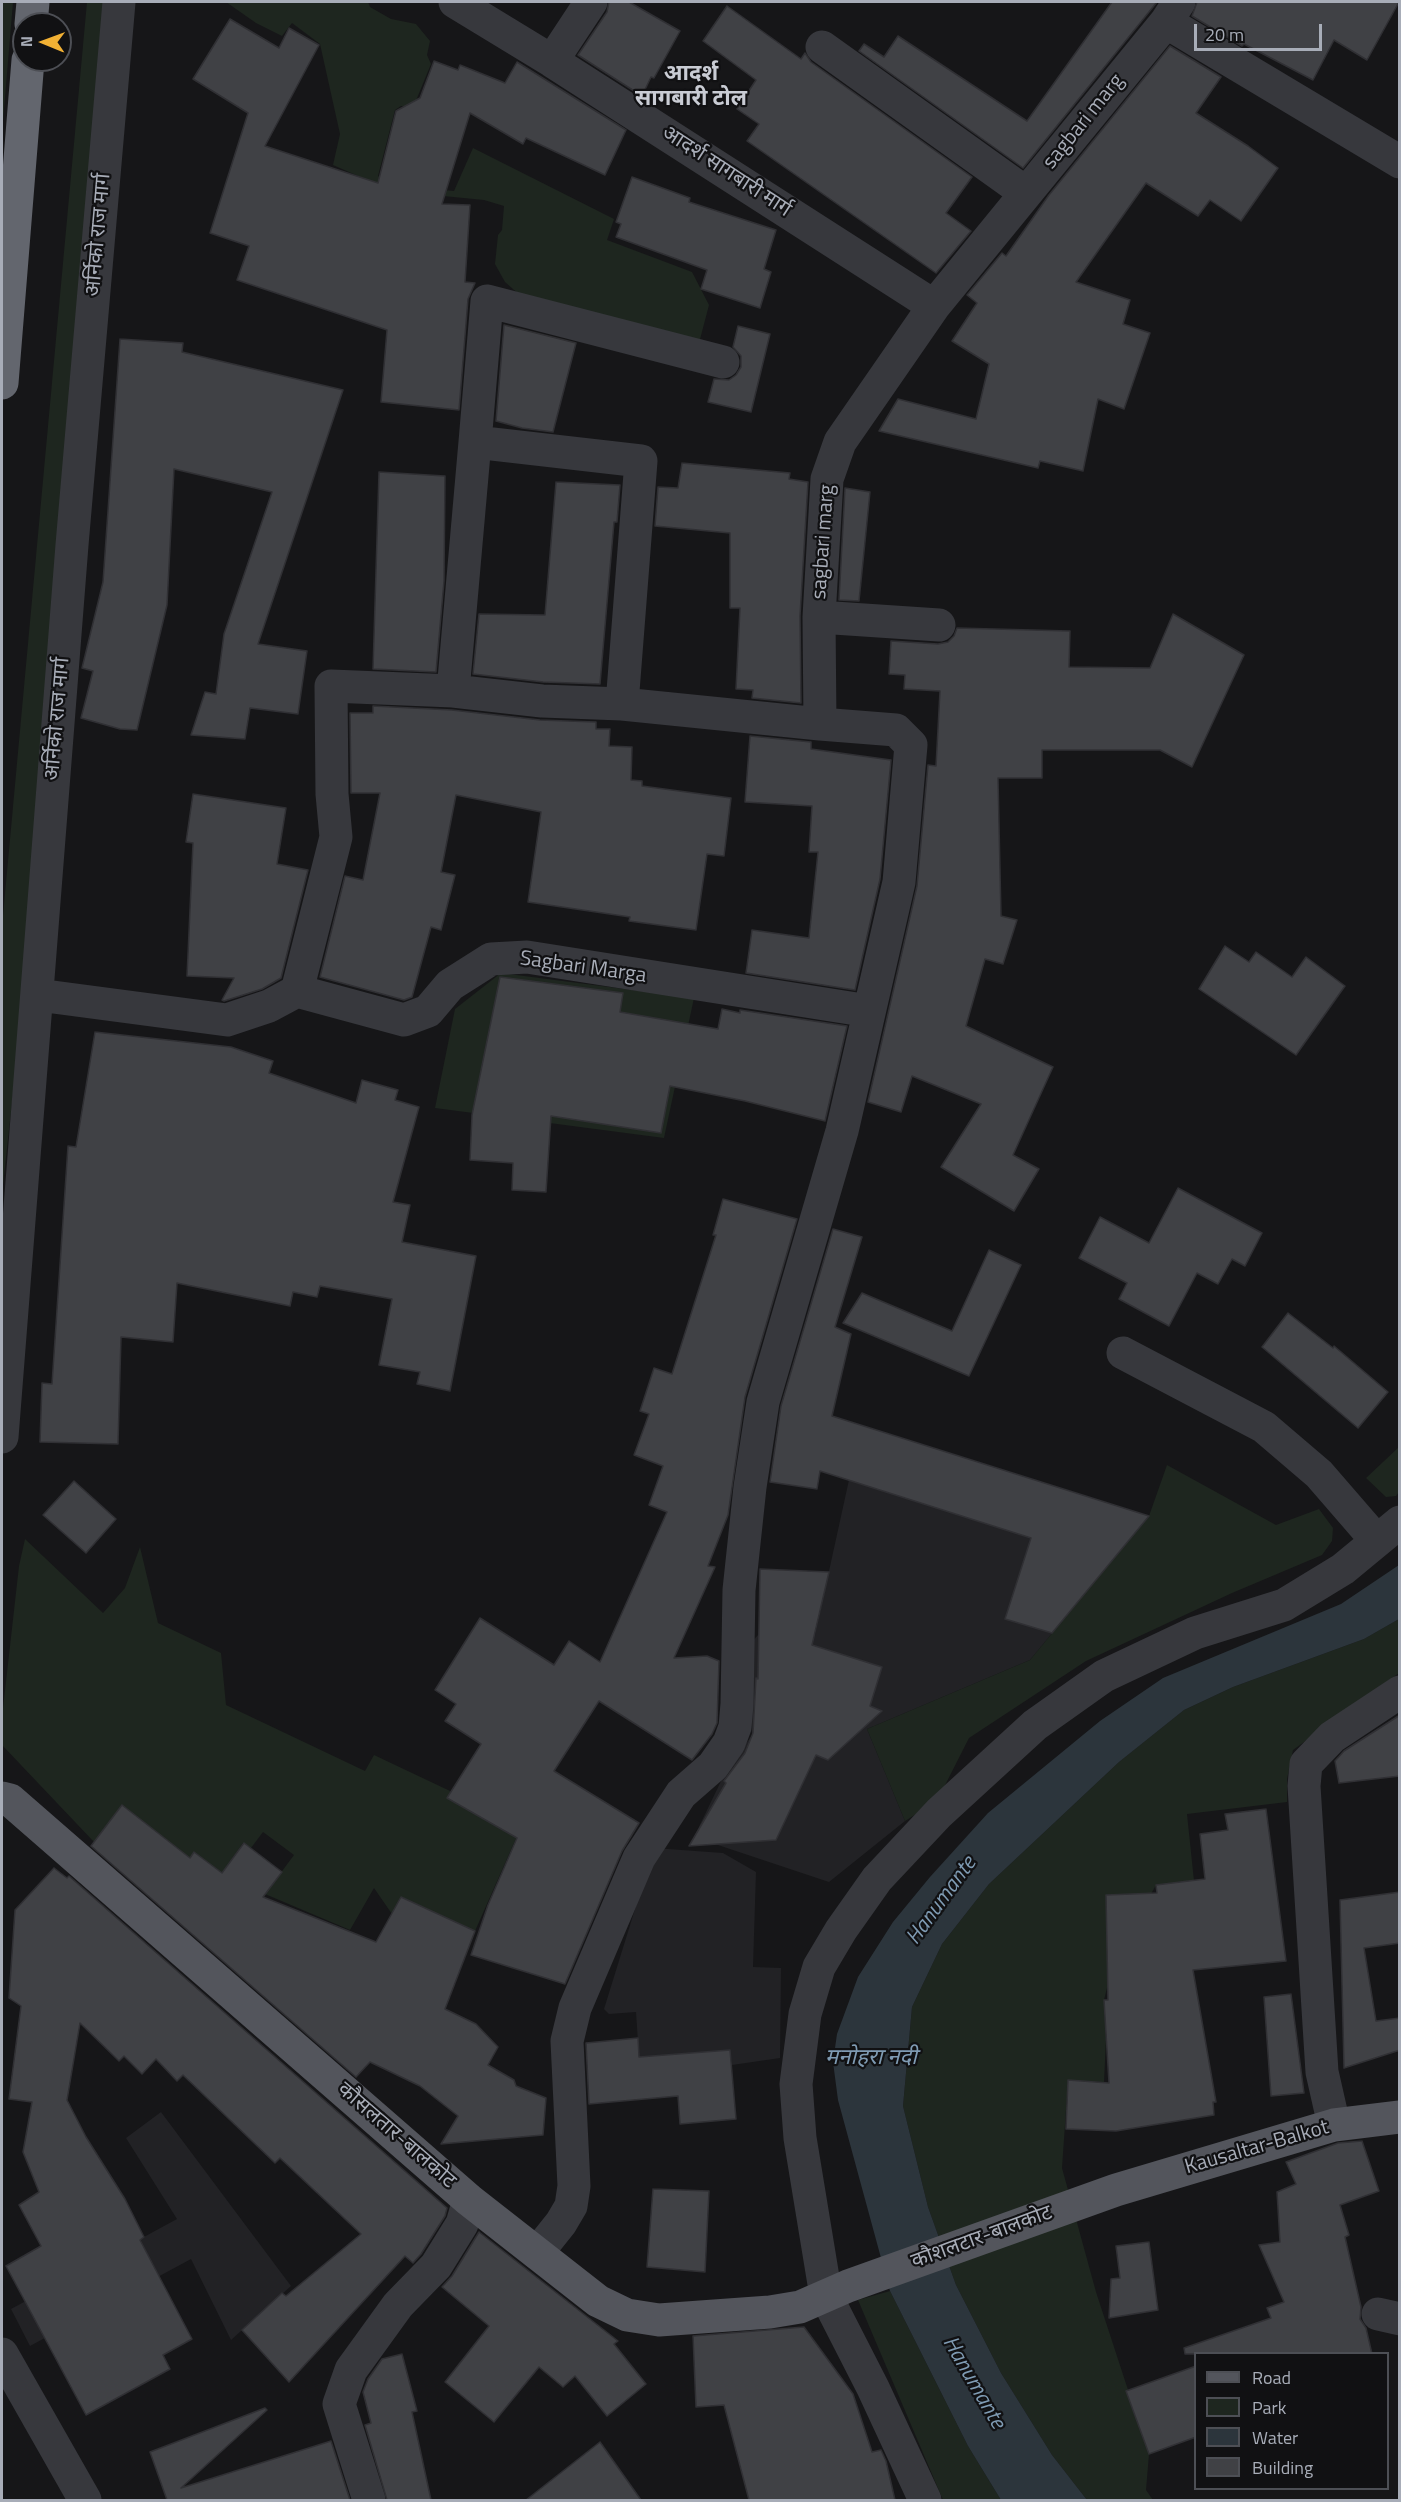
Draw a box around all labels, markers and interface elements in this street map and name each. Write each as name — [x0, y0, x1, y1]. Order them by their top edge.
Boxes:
north arrow — [12, 12, 72, 72]
scale bar — [1197, 12, 1324, 50]
text: 20 m — [1205, 21, 1244, 48]
text: N — [14, 36, 38, 47]
district label: आदर्श सागबारी टोल — [635, 62, 747, 113]
street label: sagbari marg — [1038, 69, 1130, 175]
street label: आदर्श सागबारी मार्ग — [657, 121, 795, 223]
street label: अर्निको राज मार्ग — [81, 172, 117, 298]
street label: sagbari marg — [807, 484, 841, 600]
street label: अर्निको राज मार्ग — [40, 656, 76, 782]
street label: Sagbari Marga — [518, 947, 648, 989]
water label: Hanumante — [901, 1852, 983, 1950]
water label: मनोहरा नदी — [825, 2046, 917, 2072]
street label: कौसलतार-बालकोट — [332, 2078, 460, 2194]
street label: Kausaltar-Balkot — [1182, 2115, 1332, 2181]
street label: कौशलटार-बालकोट — [908, 2201, 1056, 2275]
water label: Hanumante — [936, 2332, 1010, 2434]
legend — [1194, 2352, 1389, 2490]
text: Road — [1252, 2364, 1291, 2391]
text: Park — [1252, 2394, 1286, 2421]
text: Water — [1252, 2424, 1298, 2451]
text: Building — [1252, 2454, 1313, 2481]

